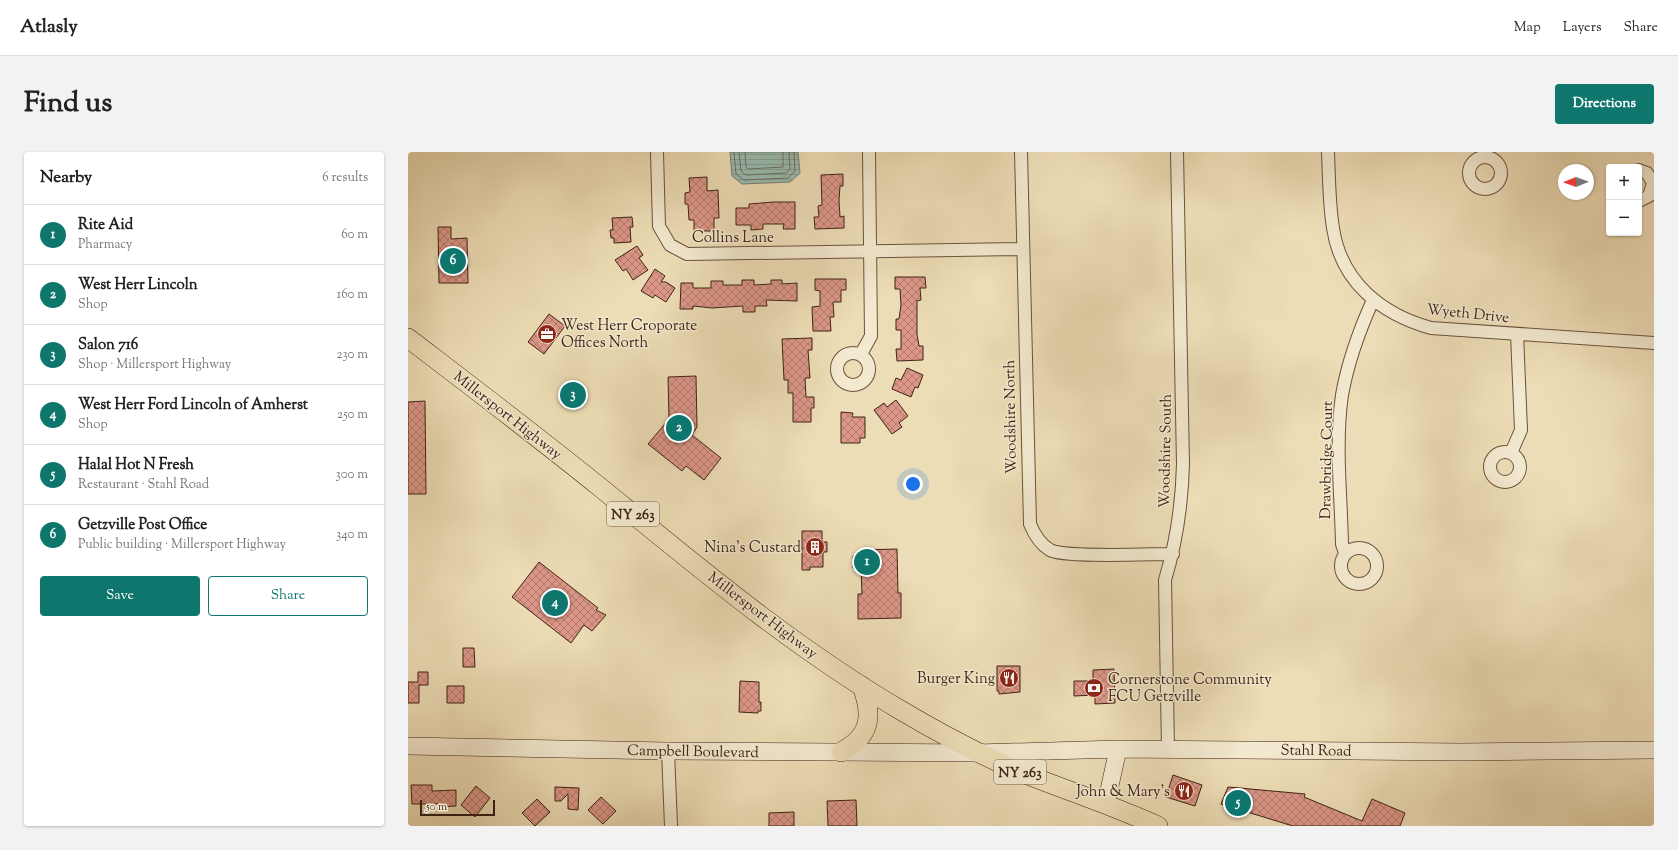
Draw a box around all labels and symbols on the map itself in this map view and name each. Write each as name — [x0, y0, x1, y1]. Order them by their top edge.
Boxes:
north arrow — [1558, 164, 1594, 200]
street label: Collins Lane — [692, 228, 774, 249]
pin: 6 — [440, 246, 466, 276]
street label: Wyeth Drive — [1425, 300, 1510, 329]
place label: West Herr Croporate Offices North — [561, 316, 697, 354]
office icon: West Herr Croporate Offices North — [536, 323, 558, 345]
street label: Woodshire North — [1000, 359, 1023, 474]
street label: Millersport Highway — [448, 367, 566, 466]
pin: 3 — [560, 380, 586, 410]
street label: Woodshire South — [1155, 393, 1178, 508]
street label: Drawbridge Court — [1316, 401, 1339, 519]
pin: 2 — [666, 413, 692, 443]
your location — [903, 474, 923, 494]
road number: NY 263 — [607, 502, 659, 526]
building icon: Nina's Custard — [804, 536, 826, 558]
place label: Nina's Custard — [704, 538, 802, 559]
pin: 1 — [854, 547, 880, 577]
street label: Millersport Highway — [703, 568, 822, 665]
pin: 4 — [542, 588, 568, 618]
restaurant icon: Burger King — [998, 667, 1020, 689]
place label: Burger King — [917, 669, 995, 690]
place label: Cornerstone Community FCU Getzville — [1108, 670, 1272, 708]
bank icon: Cornerstone Community FCU Getzville — [1083, 677, 1105, 699]
street label: Stahl Road — [1280, 740, 1352, 763]
street label: Campbell Boulevard — [627, 741, 759, 764]
road number: NY 263 — [994, 760, 1046, 784]
restaurant icon: John & Mary's — [1173, 780, 1195, 802]
place label: John & Mary's — [1075, 782, 1170, 803]
pin: 5 — [1225, 788, 1251, 818]
scale bar — [420, 798, 495, 817]

